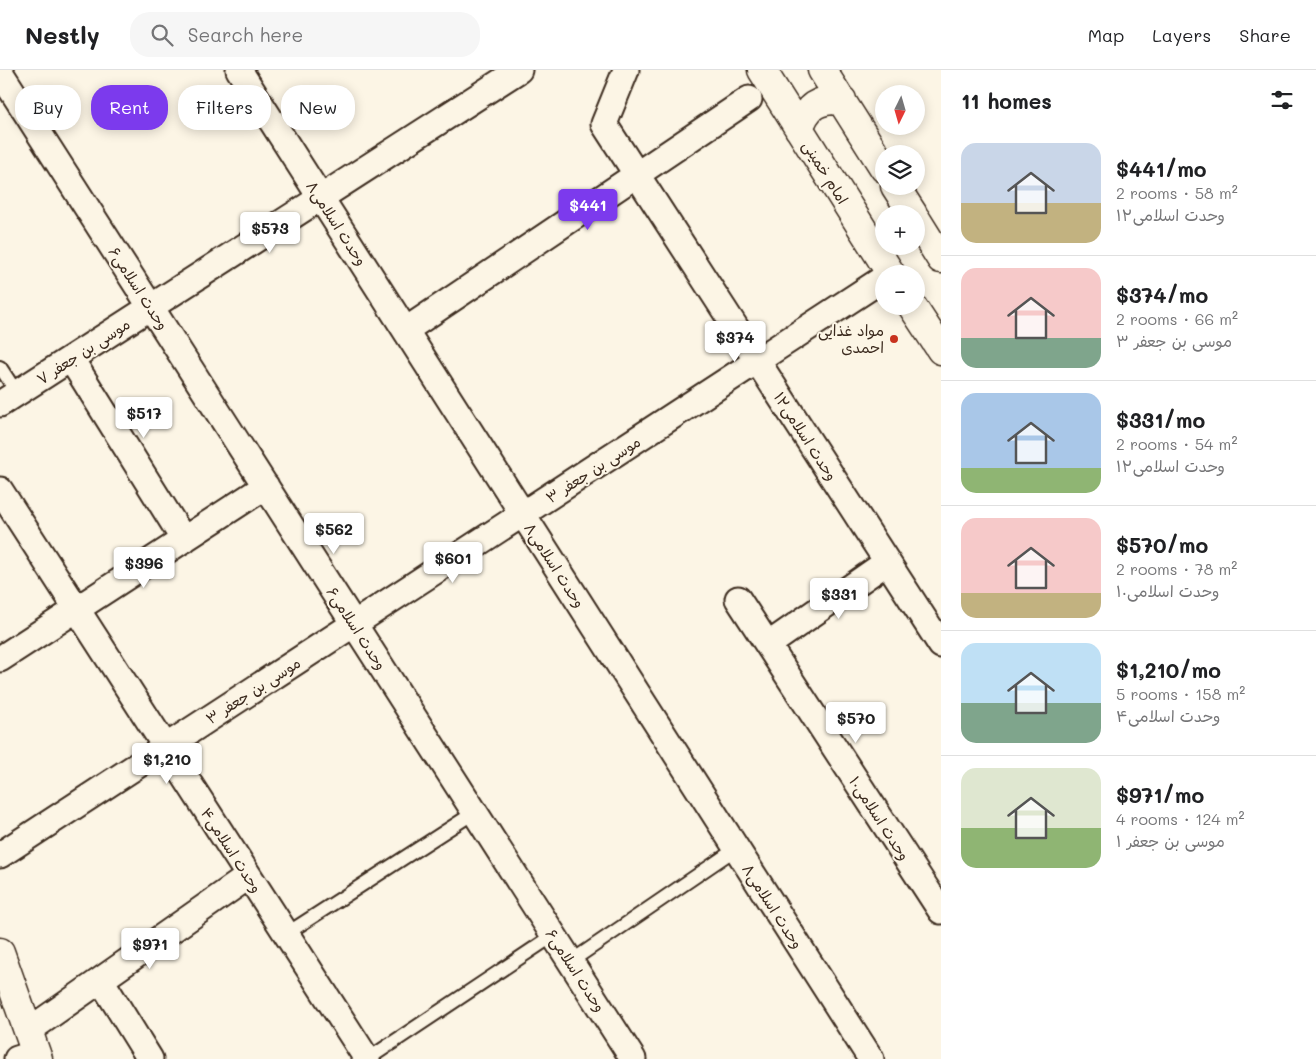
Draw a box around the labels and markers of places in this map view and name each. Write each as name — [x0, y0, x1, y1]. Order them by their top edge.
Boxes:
pin: $441 — [558, 189, 618, 231]
pin: $573 — [240, 212, 300, 254]
pin: $374 — [705, 320, 765, 363]
place label: مواد غذایی احمدی — [818, 320, 884, 357]
marker: مواد غذایی احمدی — [888, 333, 900, 345]
pin: $517 — [114, 396, 174, 439]
pin: $562 — [304, 512, 364, 555]
pin: $601 — [423, 542, 483, 584]
pin: $396 — [114, 546, 174, 589]
pin: $331 — [809, 578, 869, 620]
pin: $570 — [826, 702, 886, 744]
pin: $1,210 — [126, 742, 208, 785]
pin: $971 — [120, 928, 180, 970]

